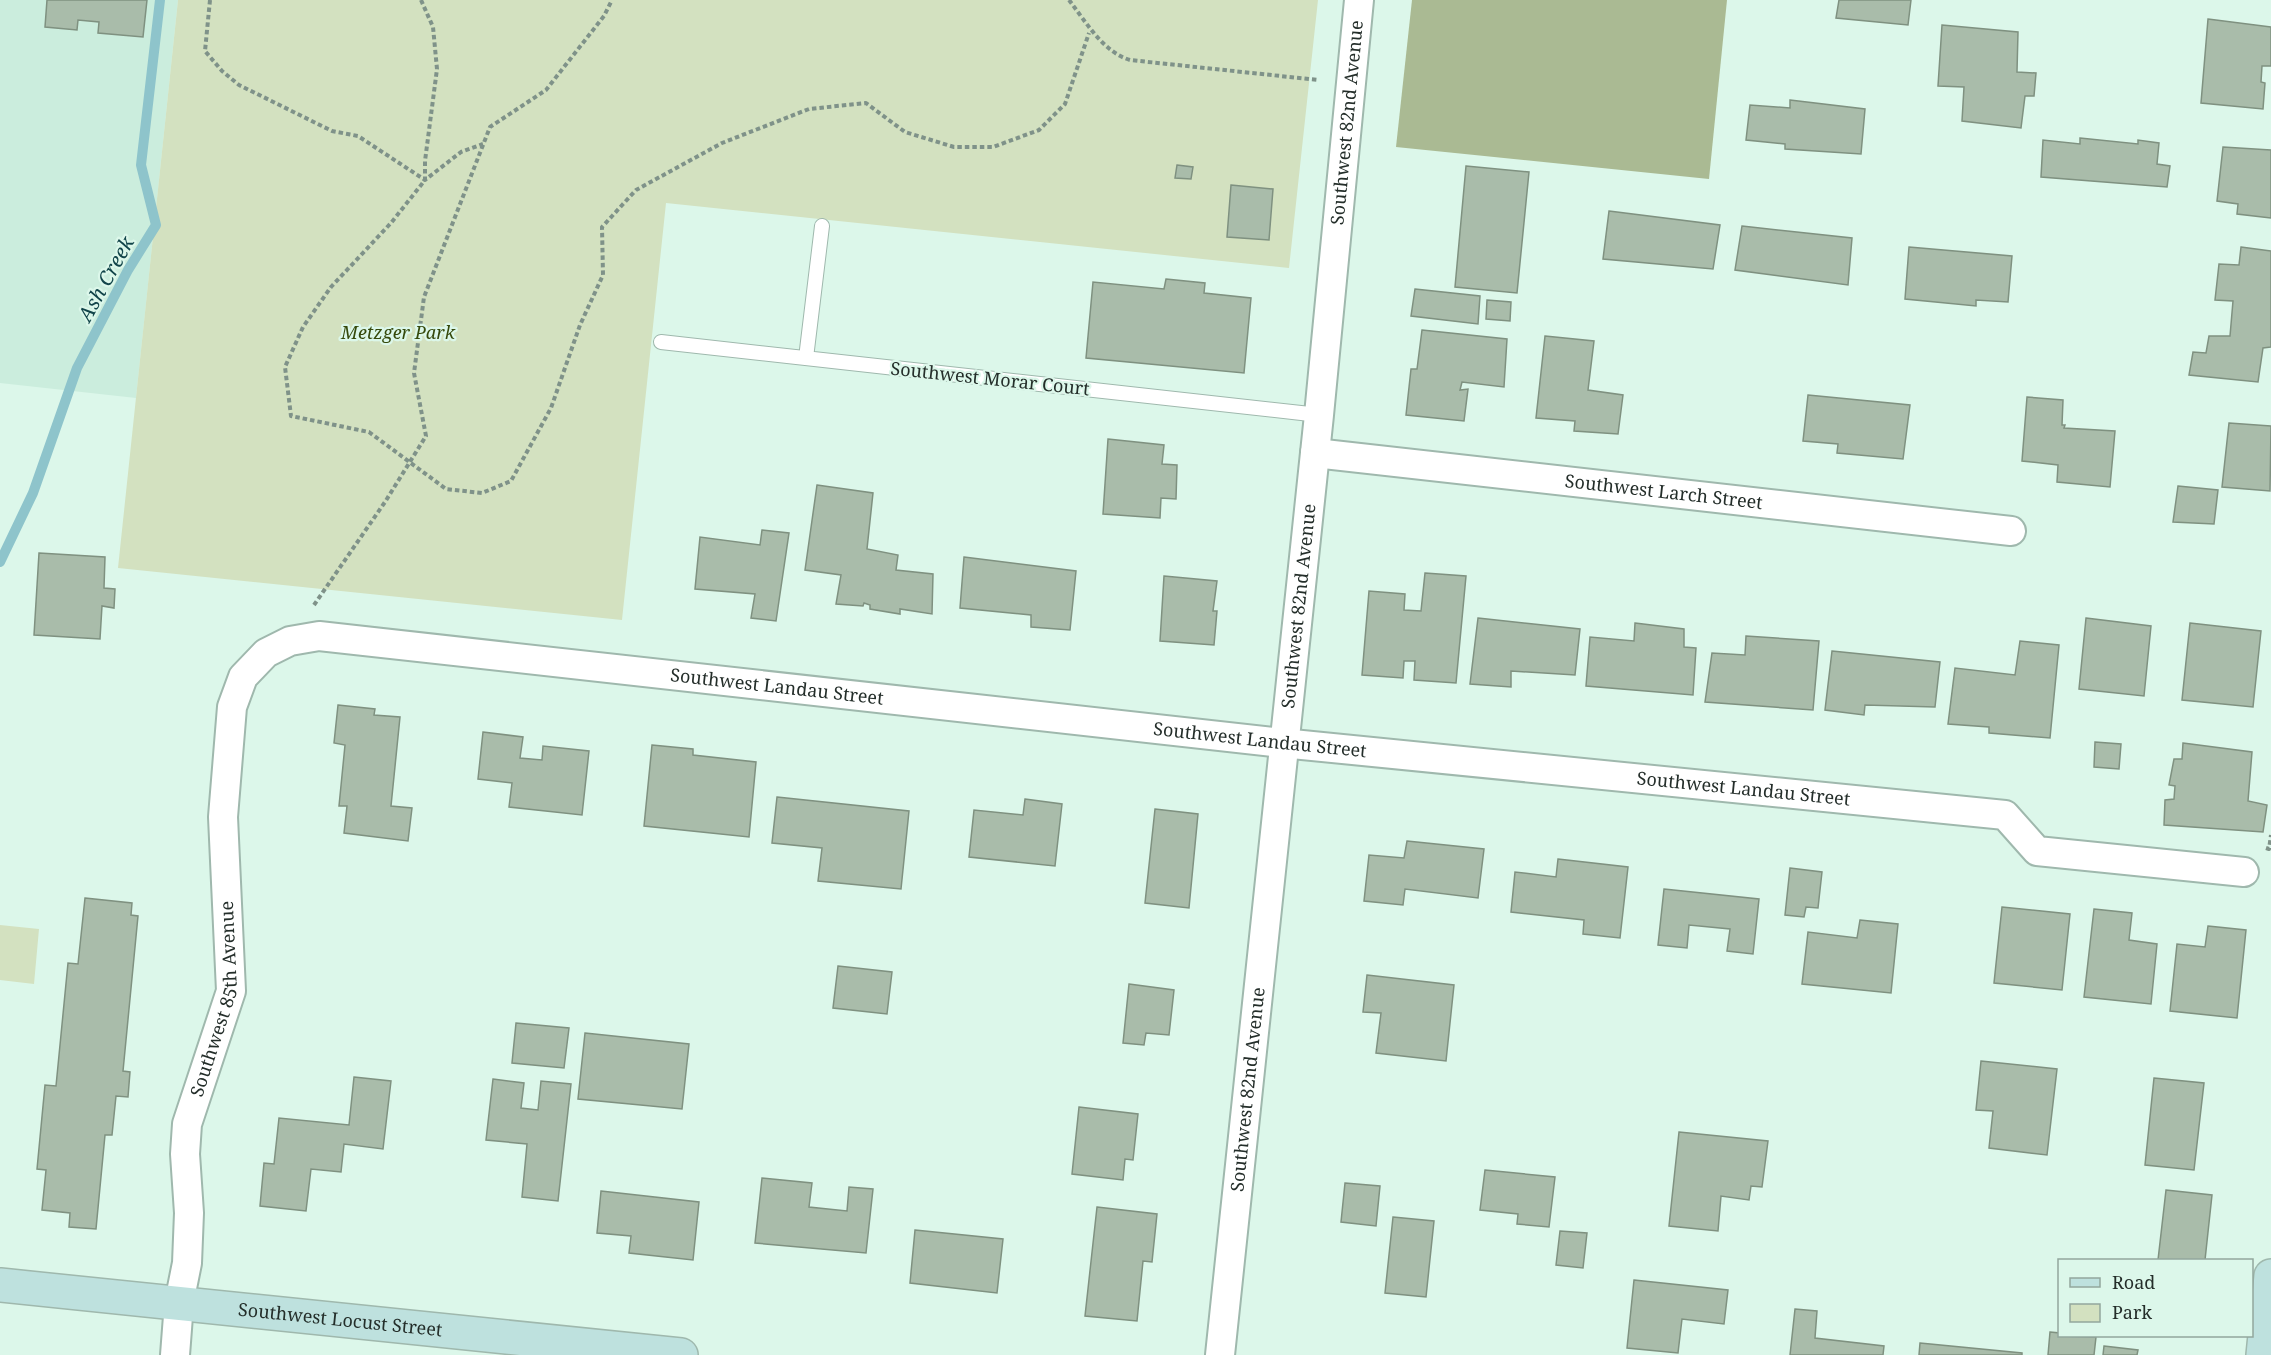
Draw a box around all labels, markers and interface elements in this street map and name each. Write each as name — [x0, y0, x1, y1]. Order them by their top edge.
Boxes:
street label: Southwest 82nd Avenue — [1324, 19, 1368, 226]
water label: Ash Creek — [70, 231, 140, 328]
park label: Metzger Park — [340, 320, 456, 344]
street label: Southwest Morar Court — [889, 356, 1091, 400]
street label: Southwest Larch Street — [1564, 468, 1764, 514]
street label: Southwest 82nd Avenue — [1275, 503, 1321, 710]
street label: Southwest Landau Street — [669, 662, 885, 710]
street label: Southwest Landau Street — [1152, 716, 1368, 762]
street label: Southwest Landau Street — [1636, 765, 1851, 811]
street label: Southwest 85th Avenue — [184, 900, 242, 1100]
street label: Southwest 82nd Avenue — [1224, 986, 1270, 1193]
legend — [2058, 1259, 2253, 1337]
text: Road — [2112, 1270, 2155, 1294]
street label: Southwest Locust Street — [237, 1297, 444, 1341]
text: Park — [2112, 1300, 2152, 1324]

